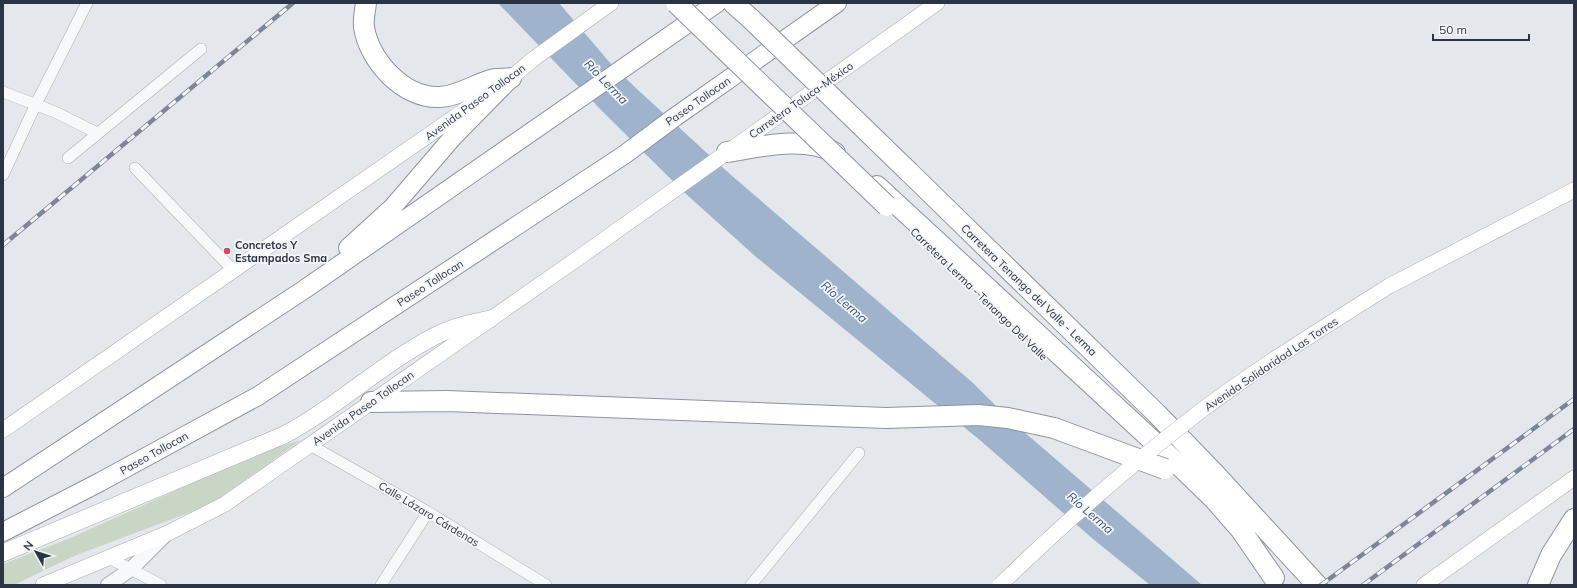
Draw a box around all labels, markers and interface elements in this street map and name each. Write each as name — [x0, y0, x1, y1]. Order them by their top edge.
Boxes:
scale bar — [1433, 16, 1529, 42]
text: 50 m — [1439, 22, 1467, 37]
water label: Río Lerma — [581, 56, 631, 107]
street label: Carretera Toluca-México — [746, 59, 856, 141]
street label: Avenida Paseo Tollocan — [422, 61, 528, 143]
street label: Paseo Tollocan — [663, 73, 733, 129]
street label: Carretera Tenango del Valle - Lerma — [958, 221, 1100, 359]
street label: Carretera Lerma - Tenango Del Valle — [907, 225, 1051, 363]
place label: Concretos Y Estampados Sma — [235, 238, 327, 265]
marker: Concretos Y Estampados Sma — [222, 246, 232, 256]
street label: Paseo Tollocan — [394, 256, 466, 310]
water label: Río Lerma — [818, 278, 870, 326]
street label: Avenida Solidaridad Las Torres — [1202, 314, 1340, 414]
street label: Avenida Paseo Tollocan — [310, 368, 416, 448]
street label: Paseo Tollocan — [117, 428, 191, 478]
street label: Calle Lázaro Cárdenas — [376, 478, 482, 550]
water label: Río Lerma — [1064, 489, 1116, 537]
north arrow — [16, 532, 56, 572]
text: N — [20, 538, 36, 553]

